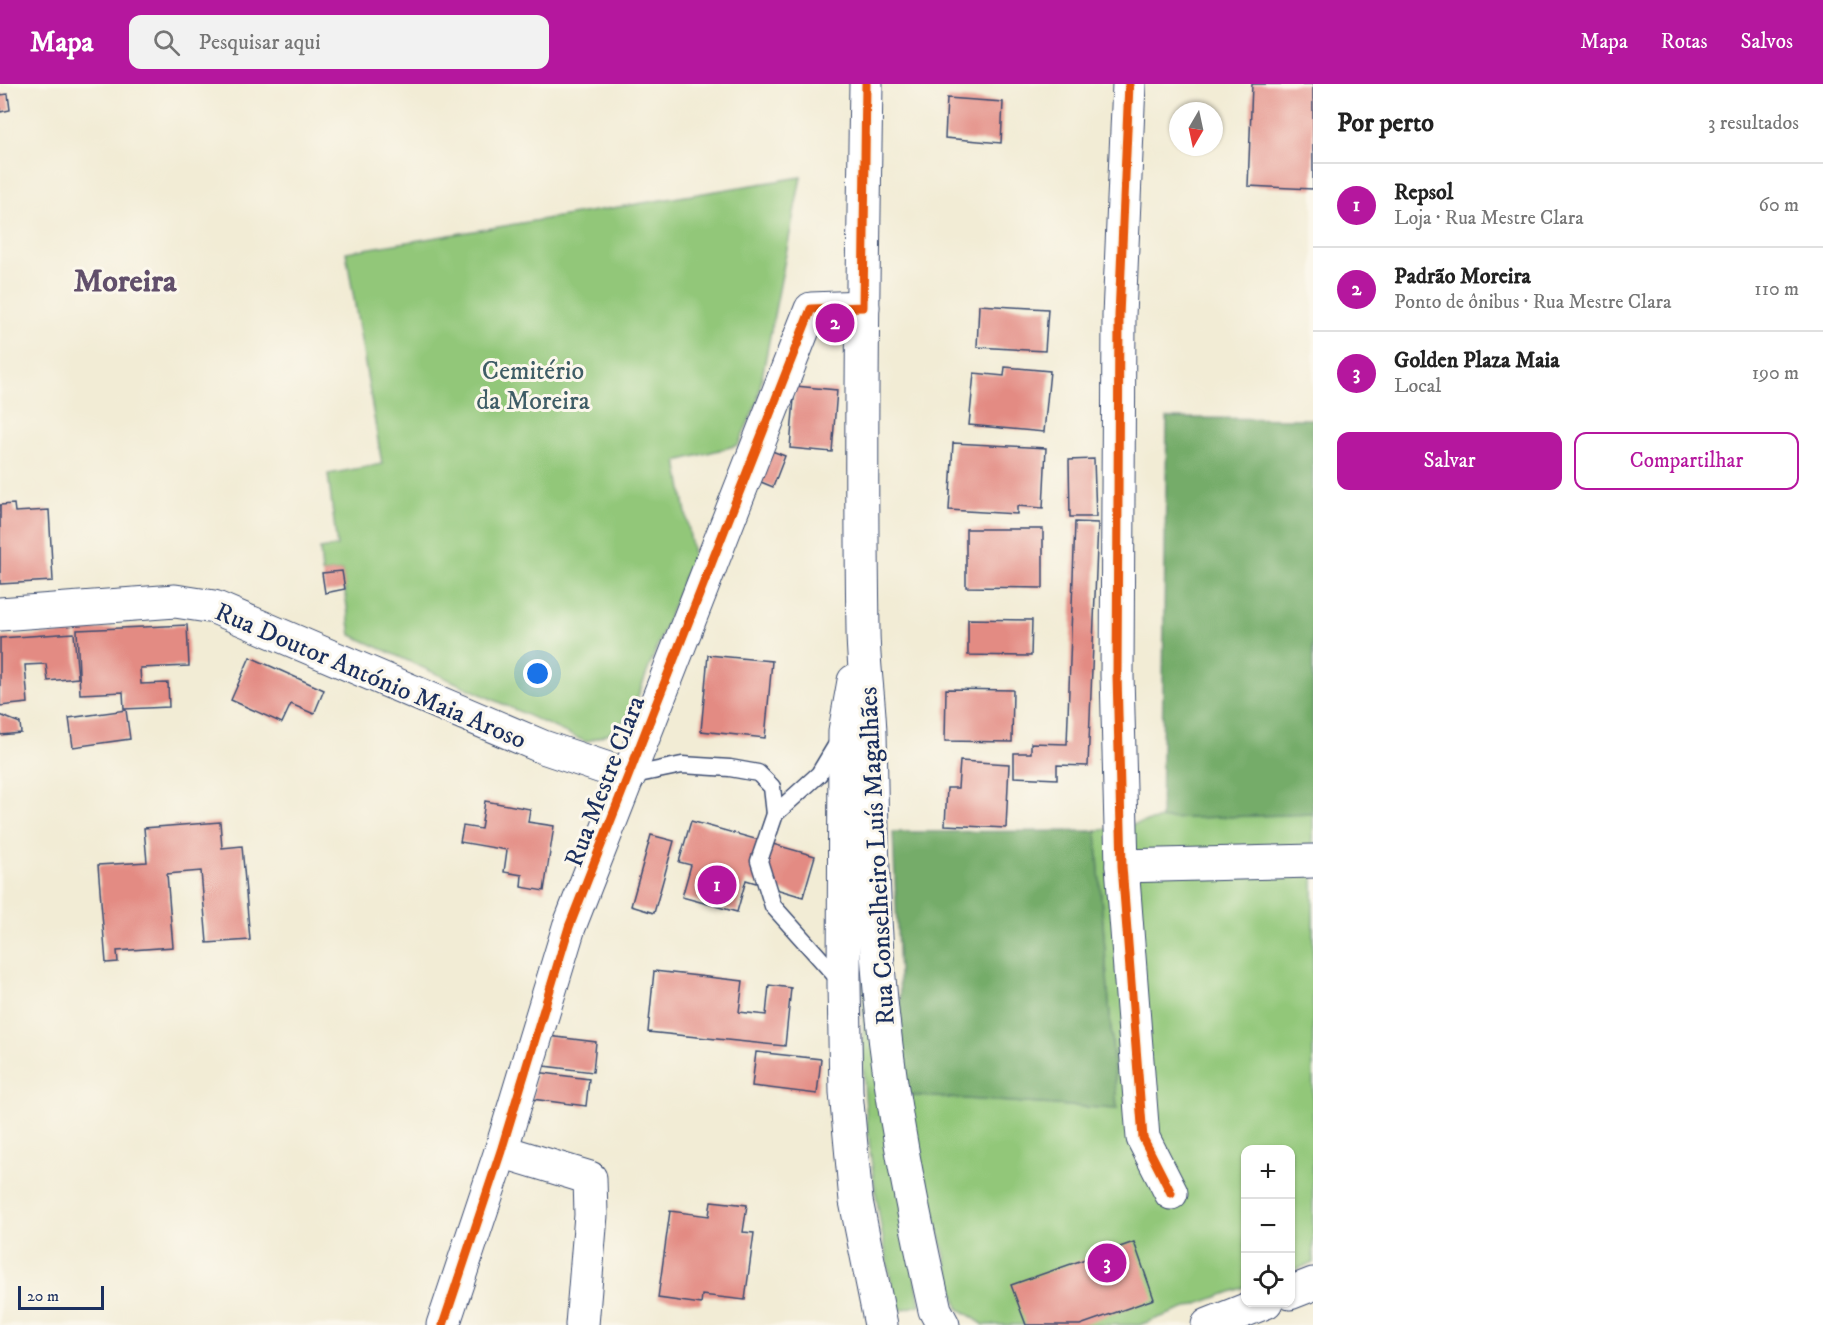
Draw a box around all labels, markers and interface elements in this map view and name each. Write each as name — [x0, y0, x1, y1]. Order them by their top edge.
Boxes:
search box — [129, 15, 549, 69]
text: Mapa — [30, 25, 93, 60]
icon: search — [150, 26, 183, 59]
text: Pesquisar aqui — [198, 29, 321, 56]
text: Mapa — [1580, 29, 1628, 55]
text: Rotas — [1661, 29, 1708, 55]
text: Salvos — [1741, 29, 1793, 55]
north arrow — [1169, 102, 1223, 156]
text: Por perto — [1337, 107, 1434, 140]
text: 3 resultados — [1708, 111, 1799, 136]
text: Repsol — [1394, 179, 1453, 206]
text: 1 — [1353, 193, 1360, 218]
text: 60 m — [1759, 193, 1799, 218]
text: Loja · Rua Mestre Clara — [1394, 206, 1584, 231]
district label: Moreira — [73, 262, 177, 302]
text: Padrão Moreira — [1394, 263, 1531, 290]
text: 2 — [1352, 277, 1361, 302]
text: 110 m — [1754, 277, 1799, 302]
text: Ponto de ônibus · Rua Mestre Clara — [1394, 290, 1672, 315]
pin: 2 — [816, 300, 854, 346]
text: Golden Plaza Maia — [1394, 347, 1560, 374]
park label: Cemitério da Moreira — [476, 355, 590, 418]
text: 3 — [1353, 361, 1360, 386]
text: 190 m — [1752, 361, 1799, 386]
text: Local — [1394, 374, 1441, 399]
button: Salvar — [1337, 432, 1562, 490]
button: Compartilhar — [1574, 432, 1799, 490]
street label: Rua Doutor António Maia Aroso — [210, 596, 531, 757]
your location — [523, 659, 552, 688]
street label: Rua Conselheiro Luís Magalhães — [852, 686, 903, 1026]
street label: Rua Mestre Clara — [558, 691, 653, 872]
pin: 1 — [698, 862, 736, 908]
map controls — [1241, 1145, 1295, 1307]
button: + — [1241, 1145, 1295, 1199]
button: − — [1241, 1199, 1295, 1253]
pin: 3 — [1088, 1240, 1126, 1286]
button: locate — [1241, 1253, 1295, 1307]
scale bar — [18, 1283, 104, 1310]
text: 20 m — [27, 1286, 59, 1306]

